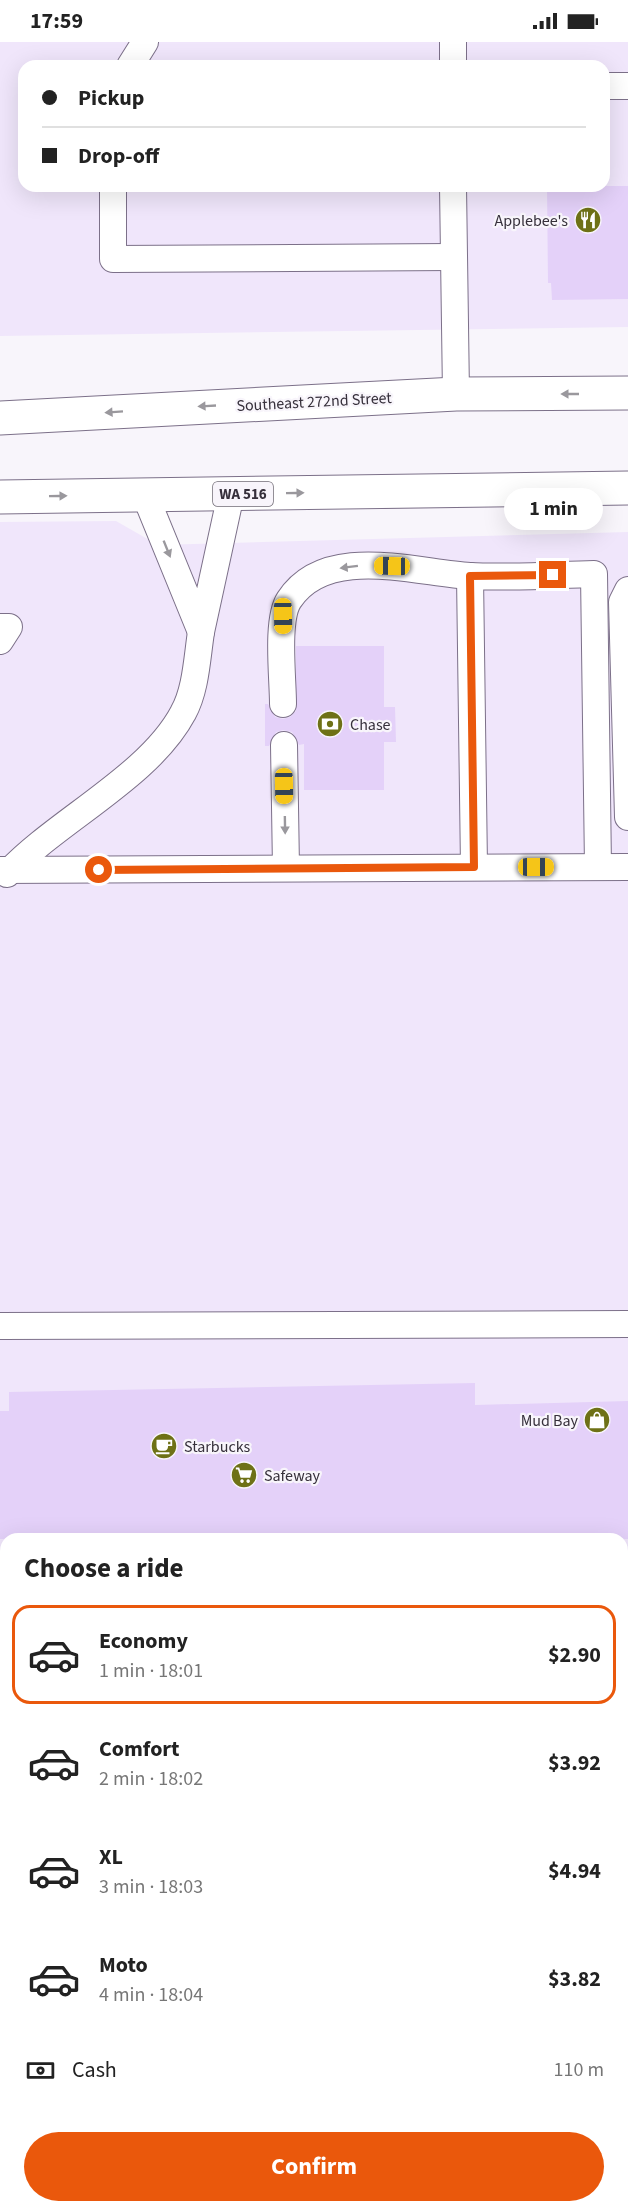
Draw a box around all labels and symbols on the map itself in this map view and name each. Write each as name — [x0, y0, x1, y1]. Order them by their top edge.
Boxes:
restaurant icon: Applebee's — [573, 205, 603, 235]
place label: Applebee's — [494, 210, 568, 232]
street label: Southeast 272nd Street — [236, 387, 393, 417]
one-way arrow — [560, 389, 579, 398]
one-way arrow — [197, 402, 216, 411]
one-way arrow — [104, 407, 123, 416]
road number: WA 516 — [213, 482, 273, 506]
callout: 1 min — [504, 488, 602, 530]
one-way arrow — [286, 489, 305, 498]
one-way arrow — [49, 492, 68, 501]
one-way arrow — [163, 540, 172, 558]
car — [374, 557, 410, 575]
route end — [539, 561, 566, 588]
one-way arrow — [339, 562, 358, 572]
car — [274, 598, 292, 634]
bank icon: Chase — [315, 709, 345, 739]
place label: Chase — [350, 714, 391, 736]
car — [275, 768, 293, 804]
one-way arrow — [280, 815, 290, 834]
route start — [85, 856, 112, 883]
car — [518, 858, 554, 876]
shop icon: Mud Bay — [582, 1405, 612, 1435]
place label: Mud Bay — [521, 1410, 579, 1432]
cafe icon: Starbucks — [149, 1431, 179, 1461]
place label: Starbucks — [184, 1436, 251, 1458]
supermarket icon: Safeway — [229, 1460, 259, 1490]
place label: Safeway — [264, 1465, 321, 1487]

